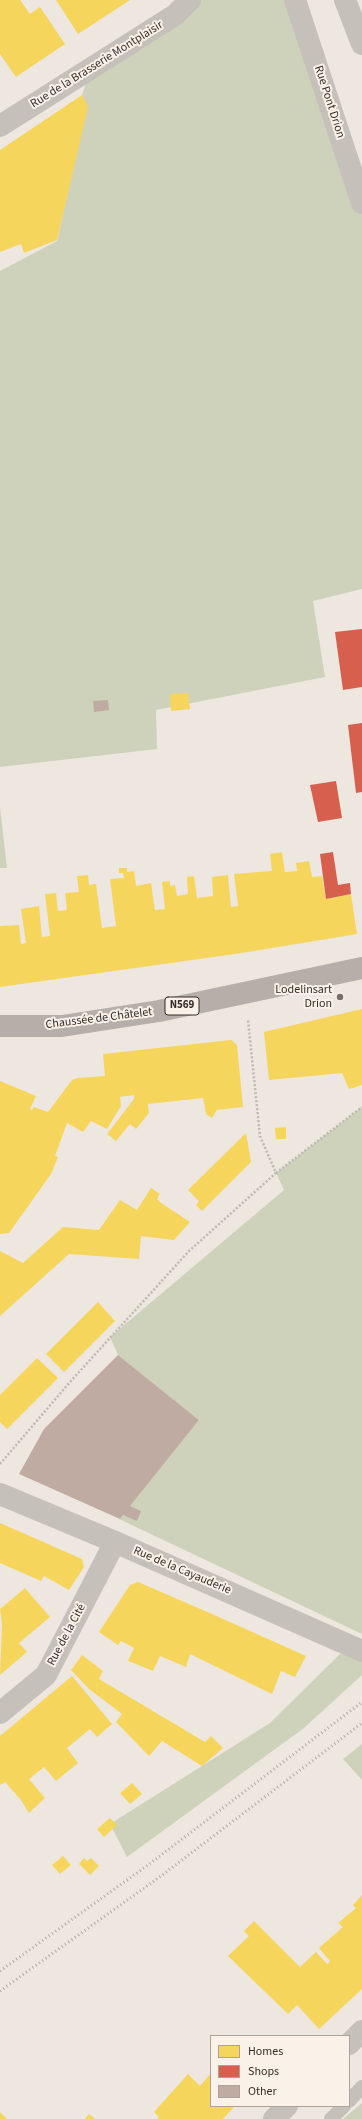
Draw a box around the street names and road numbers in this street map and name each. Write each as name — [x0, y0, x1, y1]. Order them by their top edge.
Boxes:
street label: Rue de la Brasserie Montplaisir — [28, 18, 166, 112]
street label: Rue Pont Drion — [311, 64, 347, 140]
road number: N569 — [165, 997, 199, 1015]
street label: Chaussée de Châtelet — [45, 1005, 153, 1033]
street label: Rue de la Cayauderie — [131, 1544, 233, 1598]
street label: Rue de la Cité — [45, 1602, 89, 1668]

